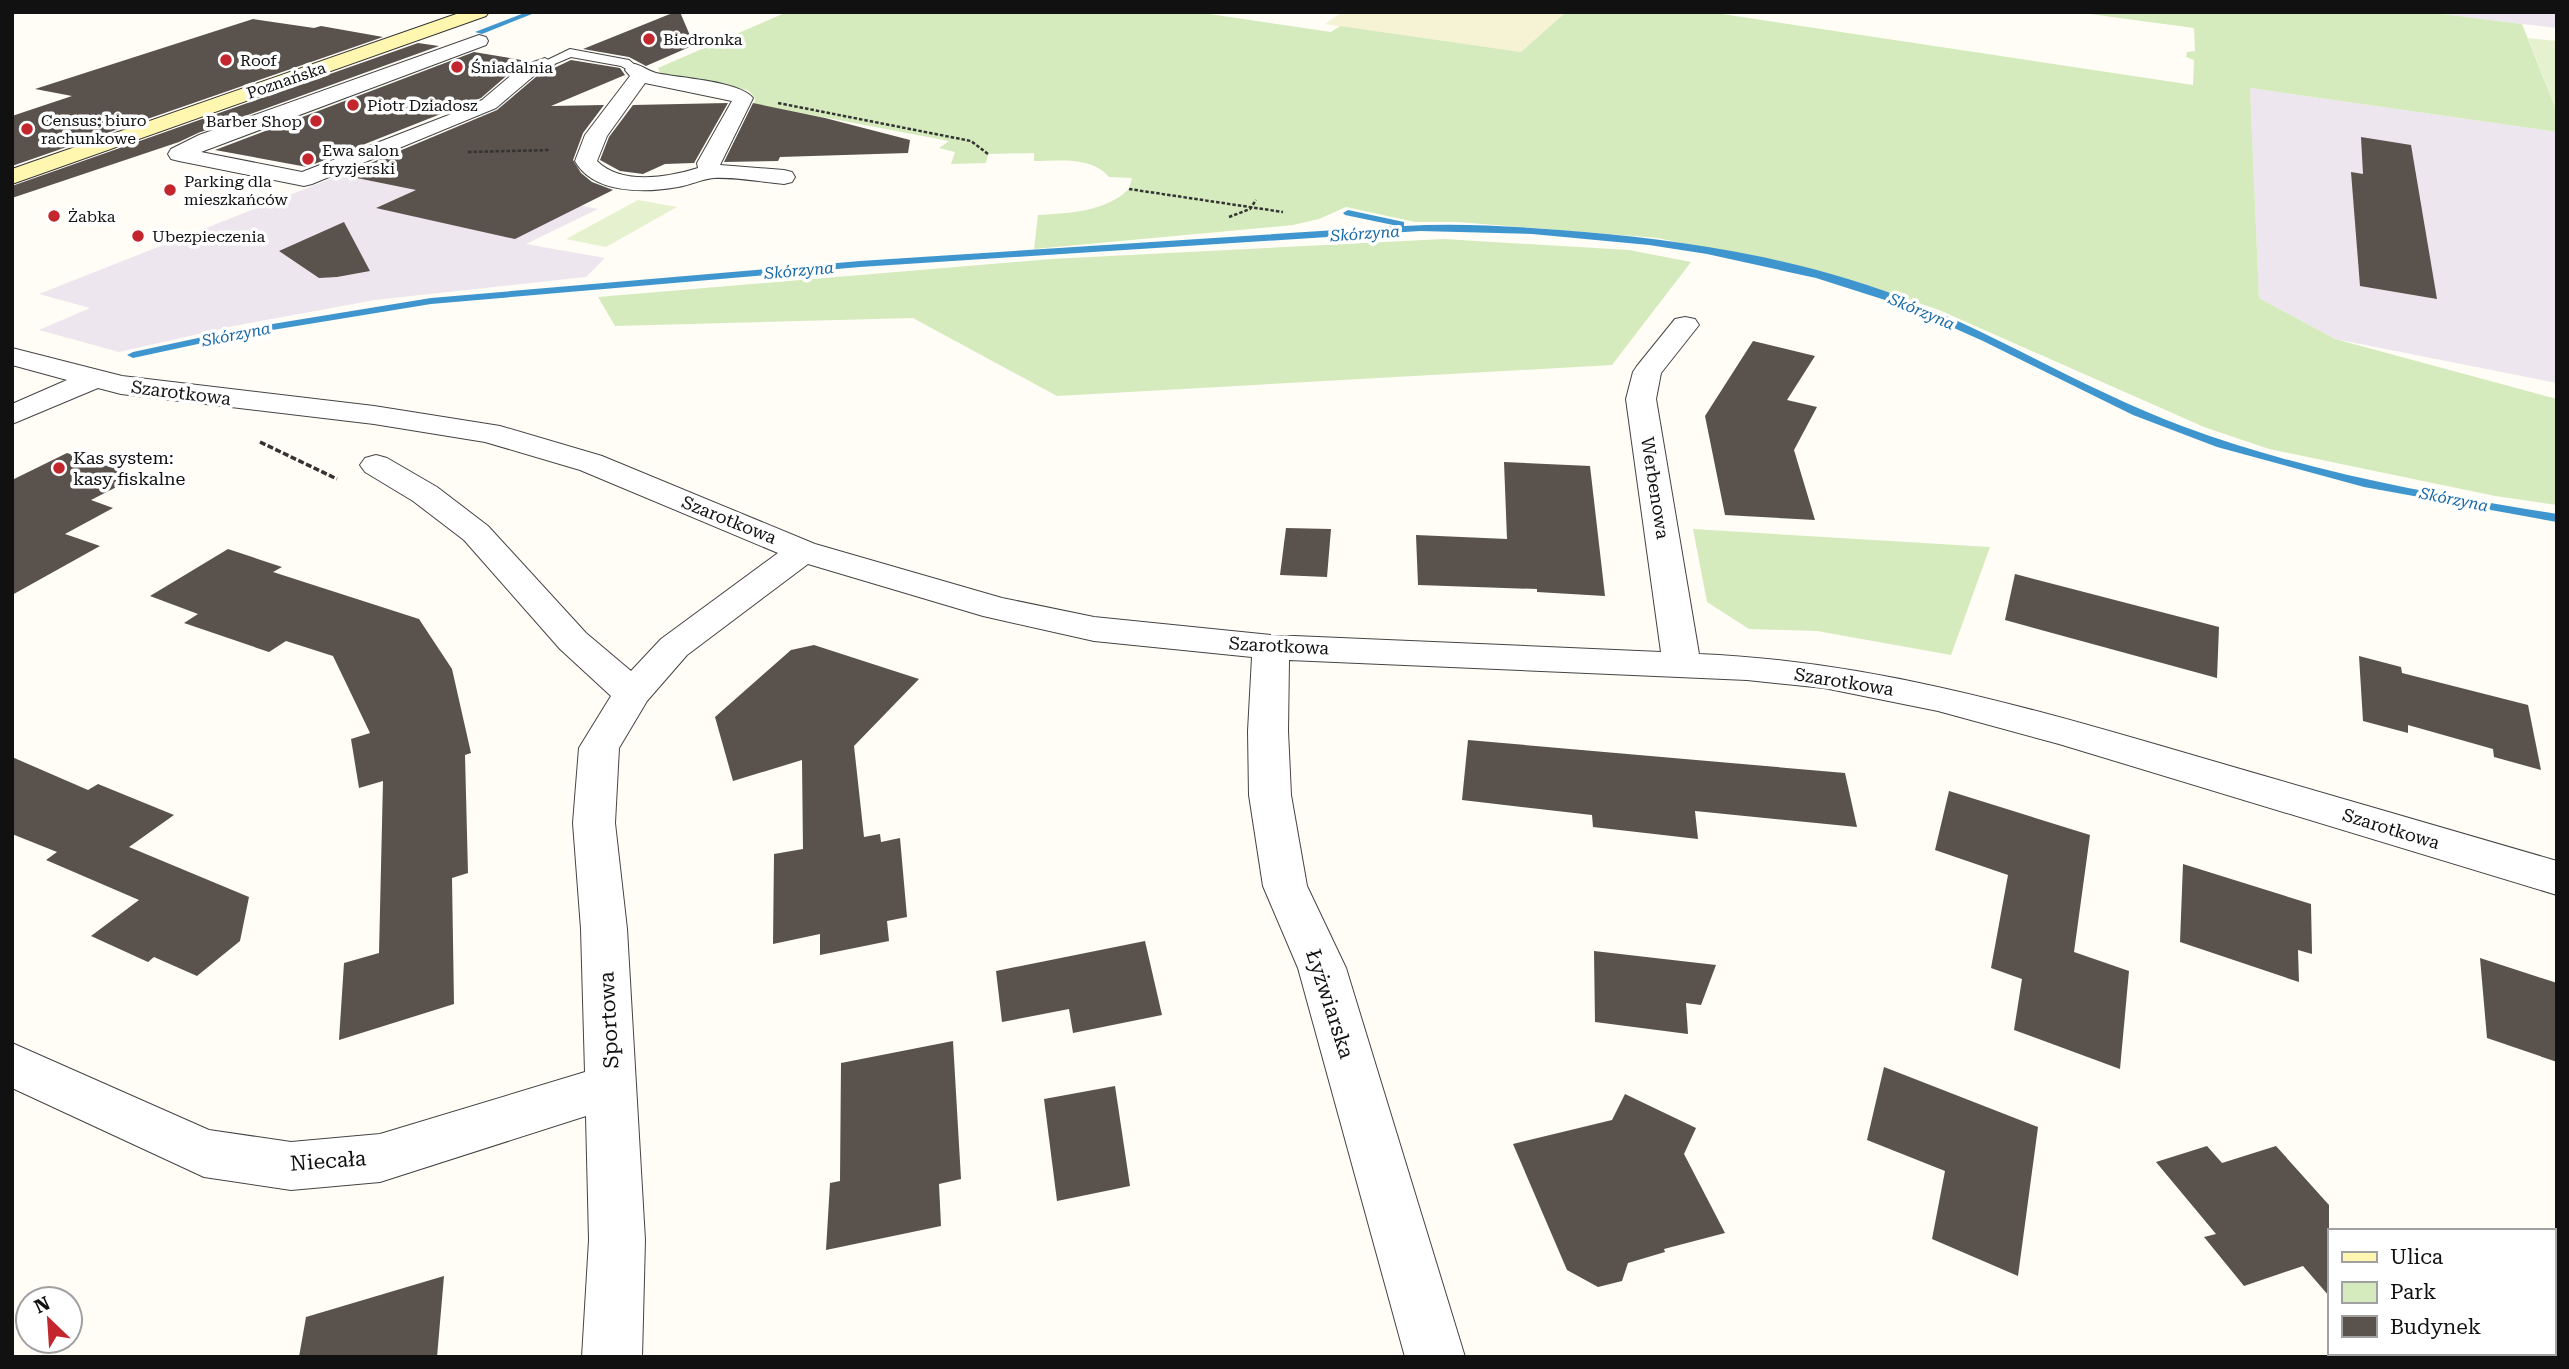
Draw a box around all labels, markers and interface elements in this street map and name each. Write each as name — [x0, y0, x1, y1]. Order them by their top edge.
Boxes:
place label: Biedronka — [663, 30, 743, 49]
marker: Biedronka — [641, 31, 657, 47]
place label: Roof — [240, 51, 277, 70]
marker: Roof — [218, 52, 234, 68]
street label: Poznańska — [244, 58, 329, 103]
place label: Śniadalnia — [471, 58, 553, 77]
marker: Śniadalnia — [449, 59, 465, 75]
place label: Piotr Dziadosz — [367, 96, 478, 115]
marker: Piotr Dziadosz — [345, 97, 361, 113]
place label: Census: biuro rachunkowe — [41, 111, 147, 148]
place label: Barber Shop — [206, 112, 302, 131]
marker: Barber Shop — [308, 113, 324, 129]
marker: Census: biuro rachunkowe — [19, 121, 35, 137]
place label: Ewa salon fryzjerski — [322, 141, 399, 178]
marker: Ewa salon fryzjerski — [300, 151, 316, 167]
place label: Parking dla mieszkańców — [184, 172, 288, 209]
marker: Parking dla mieszkańców — [162, 182, 178, 198]
place label: Żabka — [68, 207, 116, 226]
marker: Żabka — [46, 208, 62, 224]
water label: Skórzyna — [1329, 222, 1401, 245]
place label: Ubezpieczenia — [152, 227, 266, 246]
marker: Ubezpieczenia — [130, 228, 146, 244]
water label: Skórzyna — [763, 258, 835, 283]
water label: Skórzyna — [1885, 289, 1958, 334]
water label: Skórzyna — [199, 318, 272, 351]
street label: Szarotkowa — [130, 376, 232, 409]
street label: Werbenowa — [1637, 435, 1674, 541]
place label: Kas system: kasy fiskalne — [73, 447, 186, 489]
marker: Kas system: kasy fiskalne — [51, 460, 67, 476]
water label: Skórzyna — [2417, 483, 2490, 516]
street label: Szarotkowa — [679, 491, 780, 548]
street label: Szarotkowa — [1228, 632, 1330, 659]
street label: Szarotkowa — [1793, 663, 1896, 700]
street label: Szarotkowa — [2340, 804, 2442, 853]
street label: Łyżwiarska — [1301, 946, 1359, 1062]
street label: Sportowa — [594, 970, 624, 1069]
street label: Niecała — [289, 1146, 368, 1176]
legend — [2328, 1229, 2555, 1355]
text: Ulica — [2390, 1245, 2444, 1269]
text: Park — [2390, 1280, 2436, 1304]
north arrow — [14, 1285, 84, 1355]
text: N — [31, 1291, 54, 1319]
text: Budynek — [2390, 1315, 2481, 1339]

